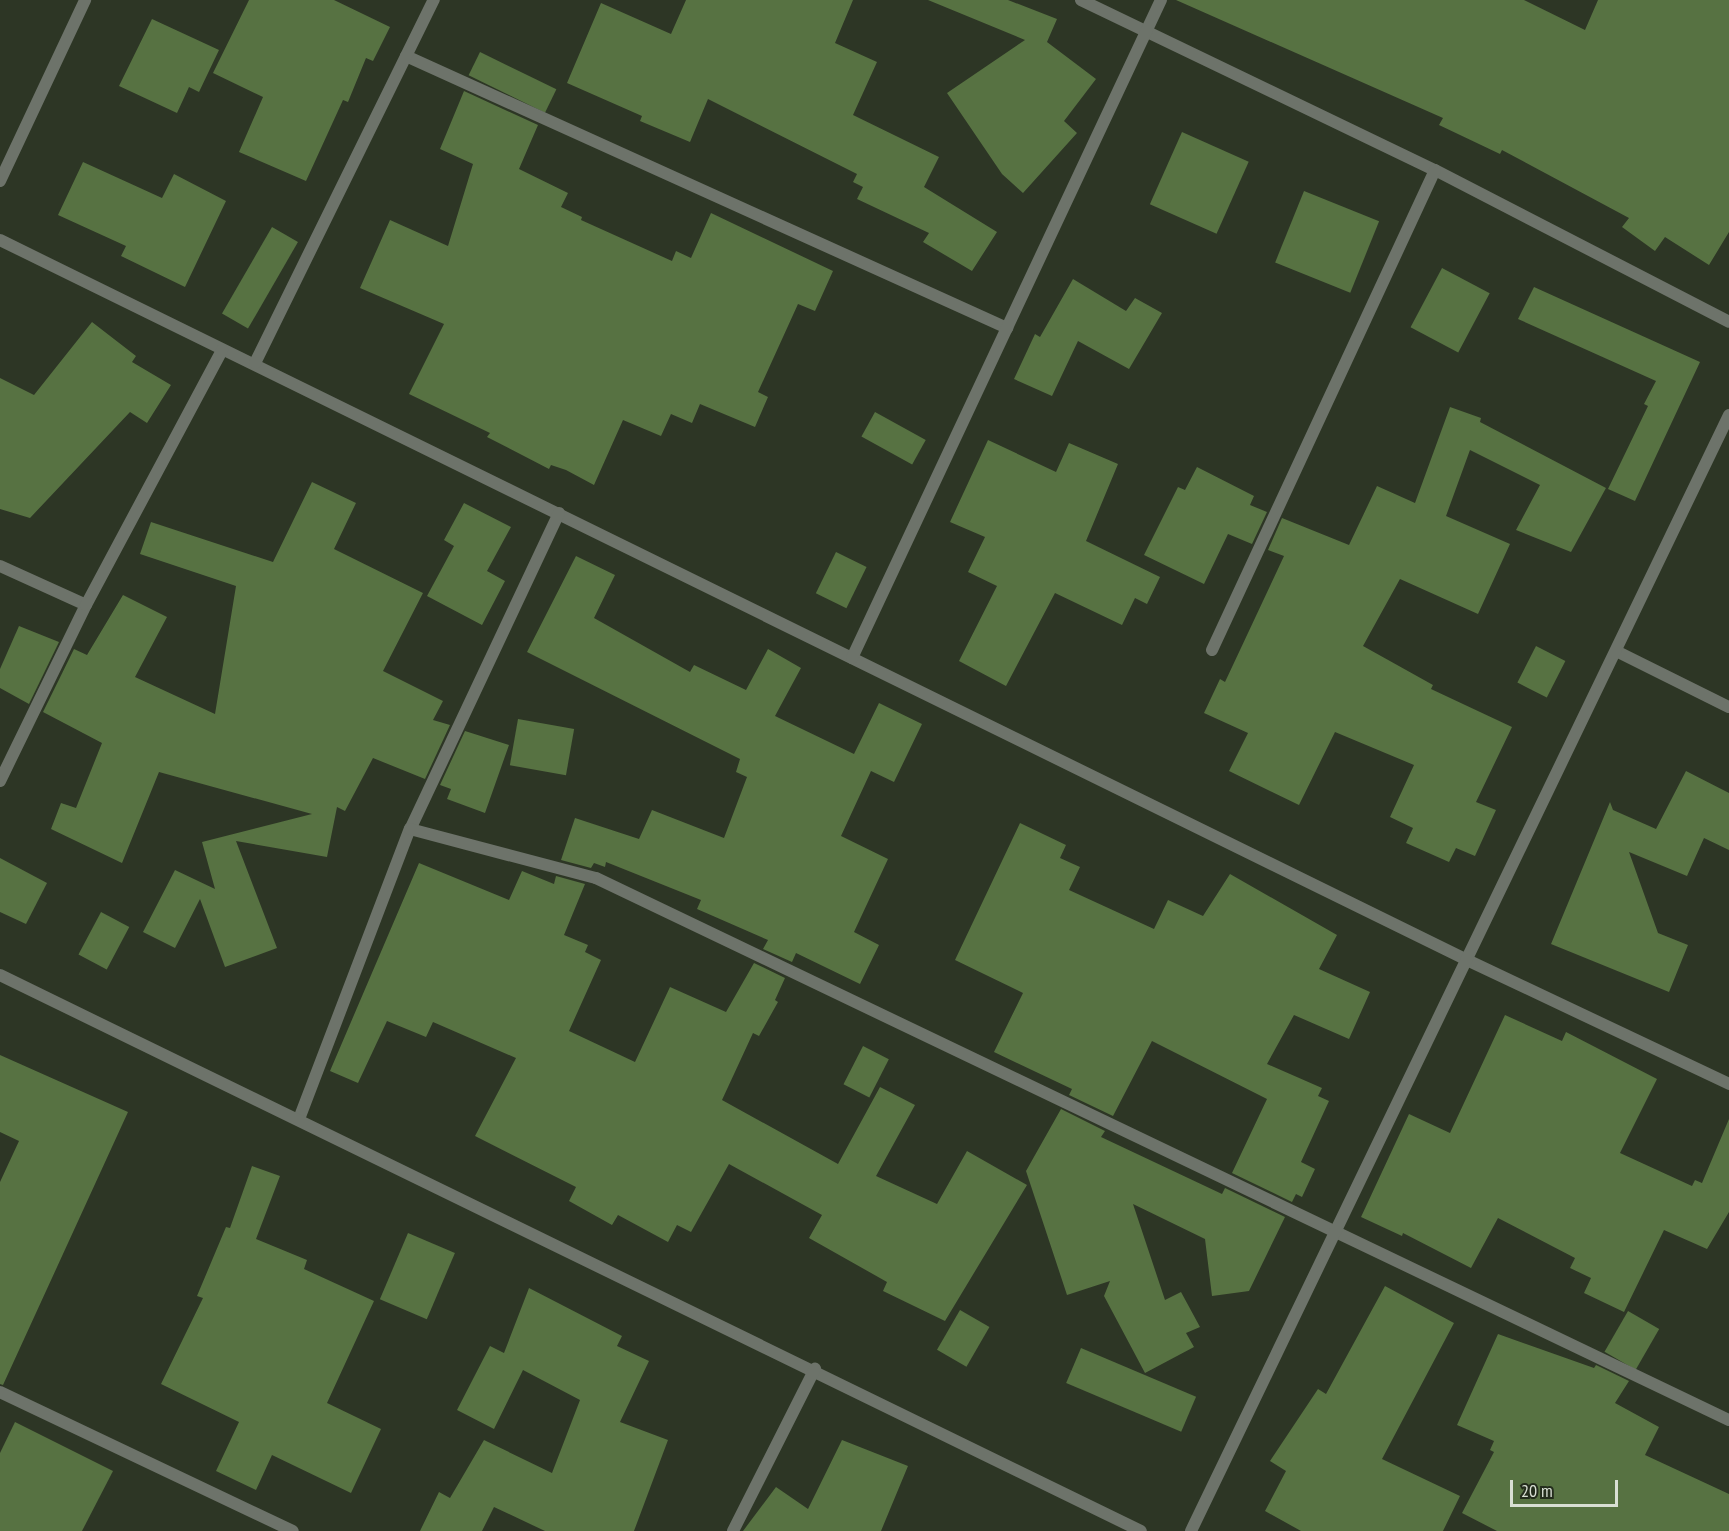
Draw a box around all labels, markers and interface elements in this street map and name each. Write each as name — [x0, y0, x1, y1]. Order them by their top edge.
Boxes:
scale bar — [1513, 1468, 1621, 1506]
text: 20 m — [1521, 1479, 1553, 1502]

